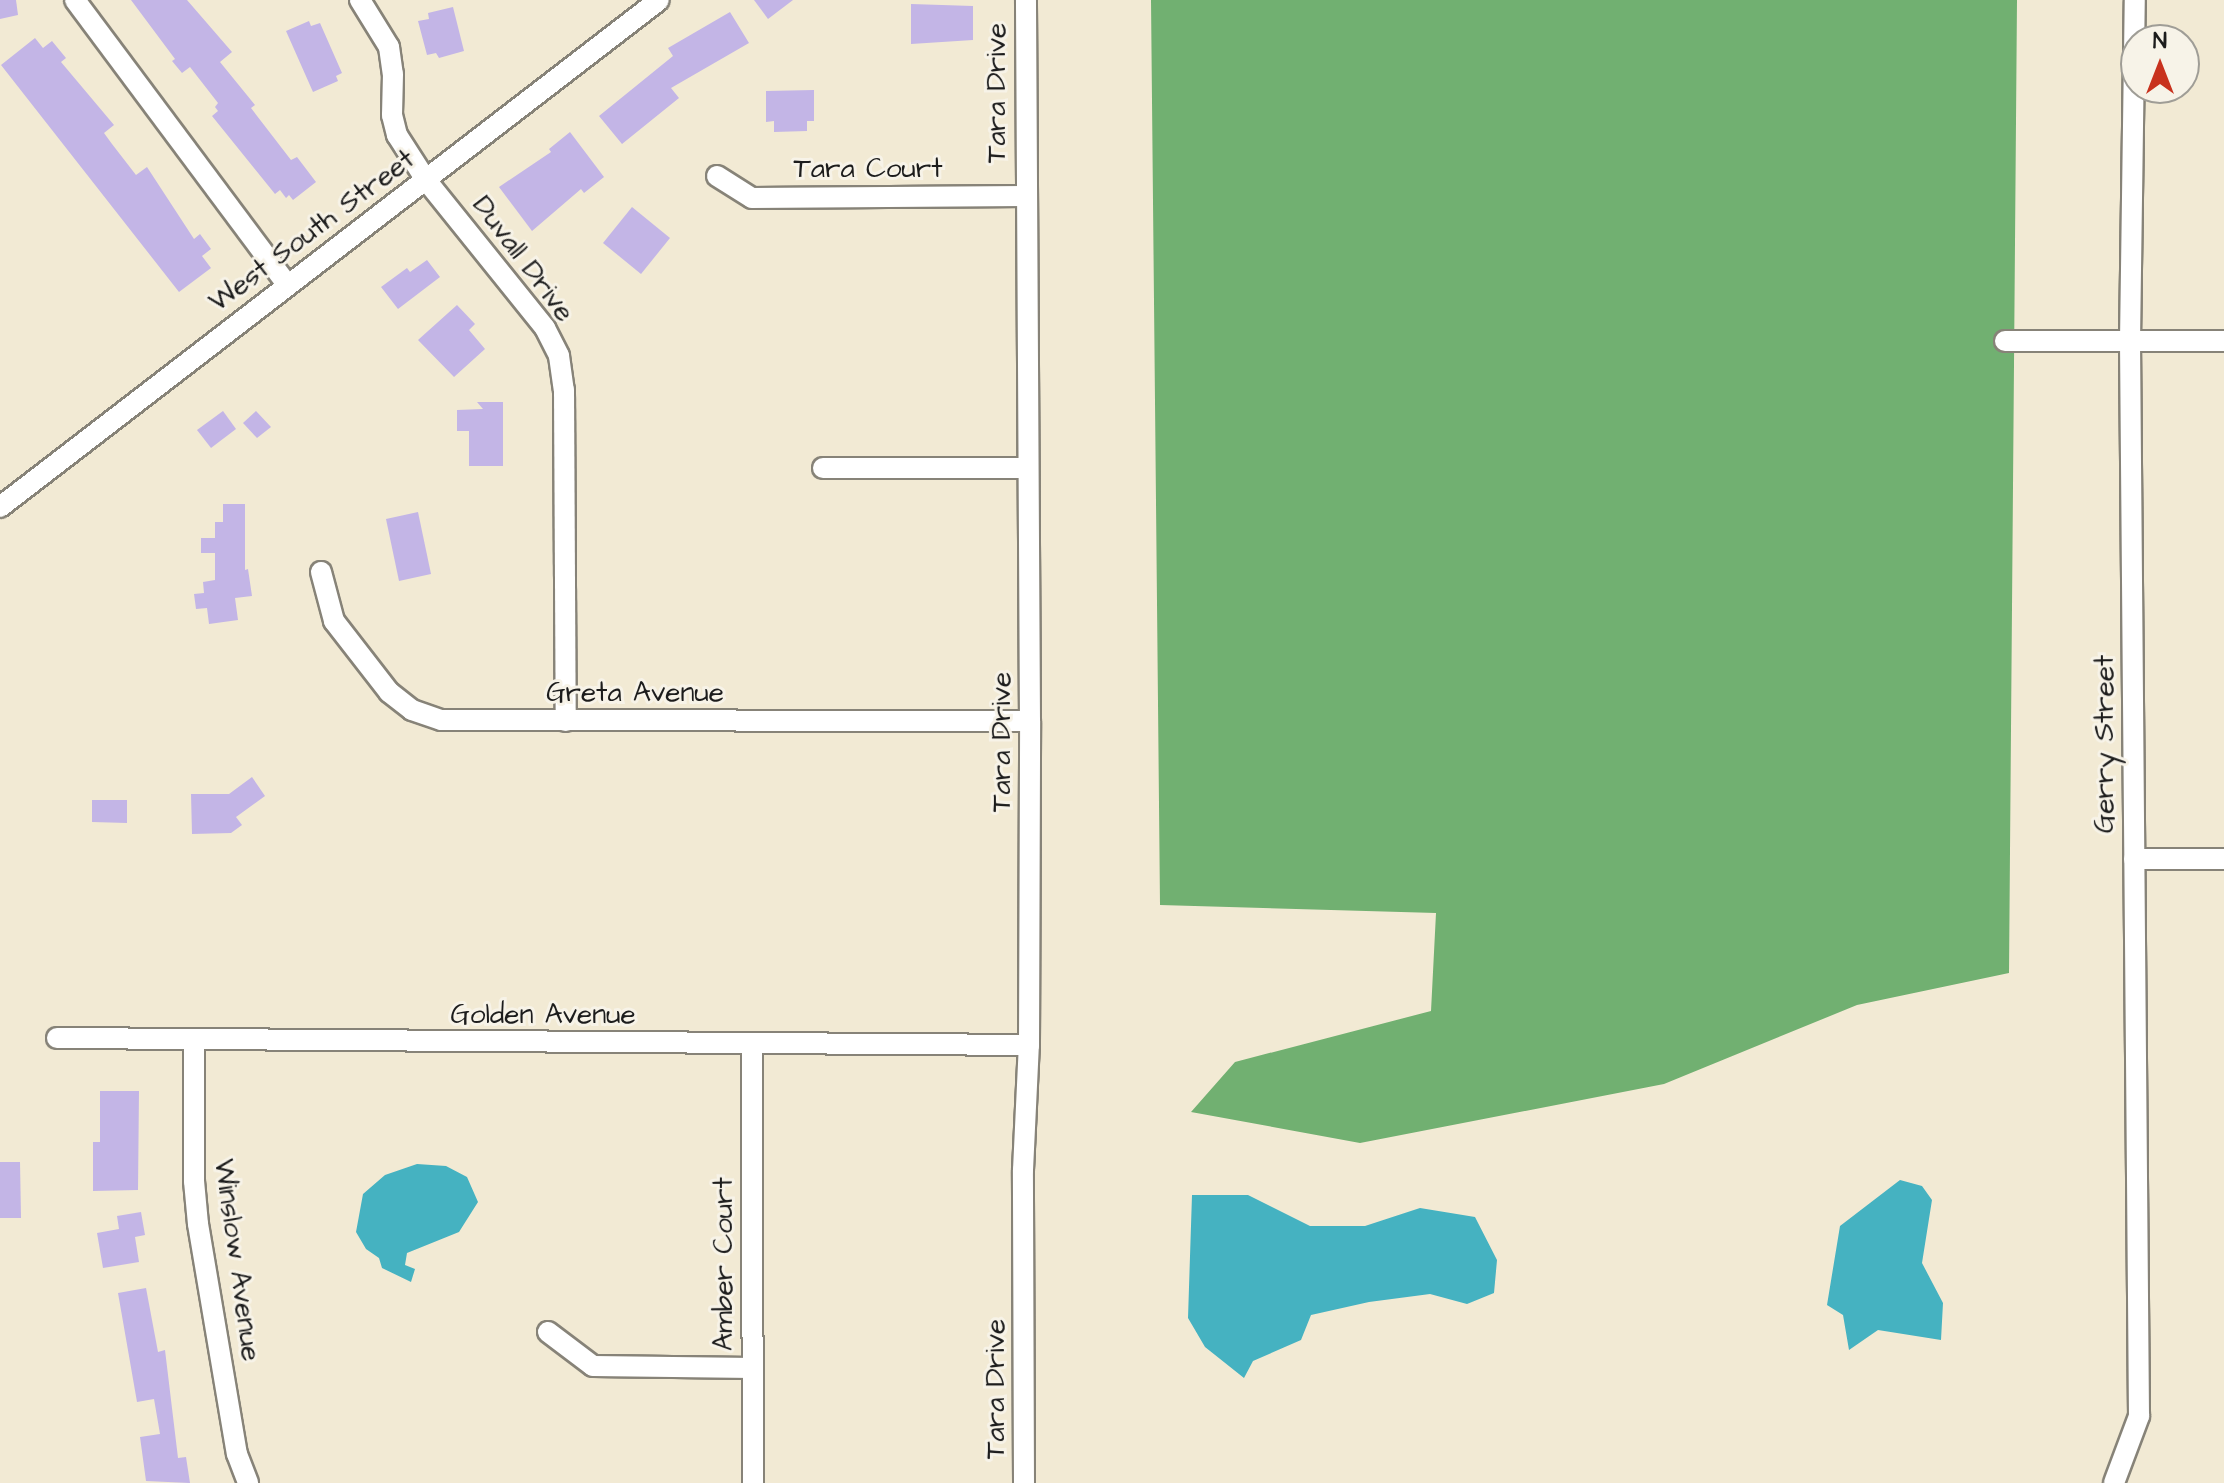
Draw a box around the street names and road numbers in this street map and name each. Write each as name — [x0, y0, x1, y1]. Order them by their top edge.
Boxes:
street label: Tara Drive — [980, 23, 1014, 163]
street label: West South Street — [203, 143, 421, 319]
street label: Tara Court — [793, 152, 943, 186]
street label: Duvall Drive — [465, 190, 581, 328]
street label: Gerry Street — [2088, 655, 2122, 833]
street label: Tara Drive — [985, 672, 1019, 812]
street label: Greta Avenue — [546, 676, 724, 710]
street label: Golden Avenue — [450, 998, 636, 1032]
street label: Winslow Avenue — [206, 1157, 268, 1363]
street label: Amber Court — [707, 1177, 741, 1351]
street label: Tara Drive — [979, 1319, 1013, 1459]

